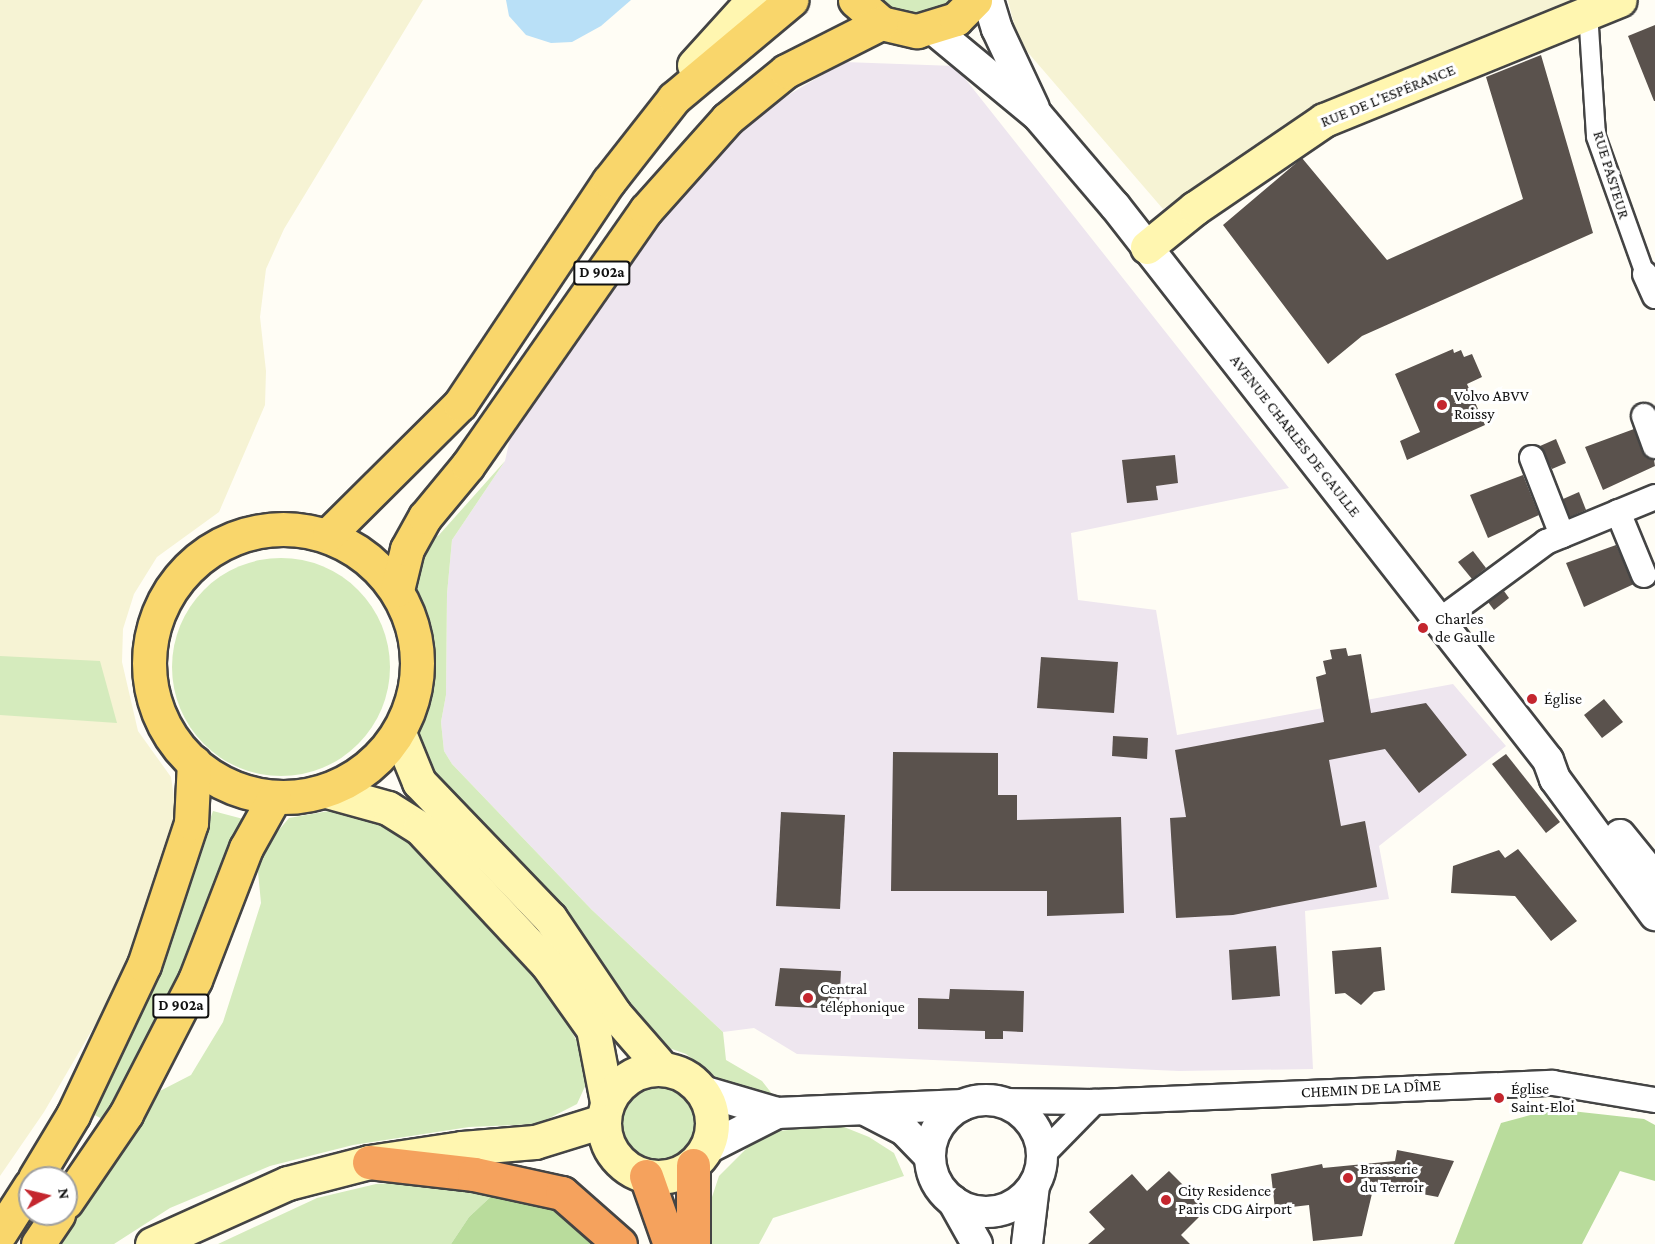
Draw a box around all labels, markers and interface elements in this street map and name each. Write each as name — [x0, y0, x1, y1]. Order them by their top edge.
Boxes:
street label: RUE DE L'ESPÉRANCE — [1318, 60, 1458, 132]
street label: RUE PASTEUR — [1588, 129, 1634, 221]
road number: D 902a — [572, 261, 632, 285]
street label: AVENUE CHARLES DE GAULLE — [1226, 351, 1364, 521]
place label: Volvo ABVV Roissy — [1454, 386, 1529, 424]
marker: Volvo ABVV Roissy — [1435, 398, 1449, 412]
place label: Charles de Gaulle — [1435, 609, 1495, 647]
marker: Charles de Gaulle — [1416, 621, 1430, 635]
place label: Église — [1544, 689, 1582, 709]
marker: Église — [1525, 692, 1539, 706]
place label: Central téléphonique — [820, 979, 905, 1017]
marker: Central téléphonique — [801, 991, 815, 1005]
road number: D 902a — [151, 994, 211, 1018]
street label: CHEMIN DE LA DÎME — [1301, 1076, 1441, 1102]
place label: Église Saint-Eloi — [1511, 1079, 1575, 1117]
marker: Église Saint-Eloi — [1492, 1091, 1506, 1105]
place label: Brasserie du Terroir — [1360, 1159, 1424, 1197]
north arrow — [18, 1166, 78, 1226]
marker: Brasserie du Terroir — [1341, 1171, 1355, 1185]
place label: City Residence Paris CDG Airport — [1178, 1181, 1292, 1219]
text: N — [55, 1187, 74, 1200]
marker: City Residence Paris CDG Airport — [1159, 1193, 1173, 1207]

